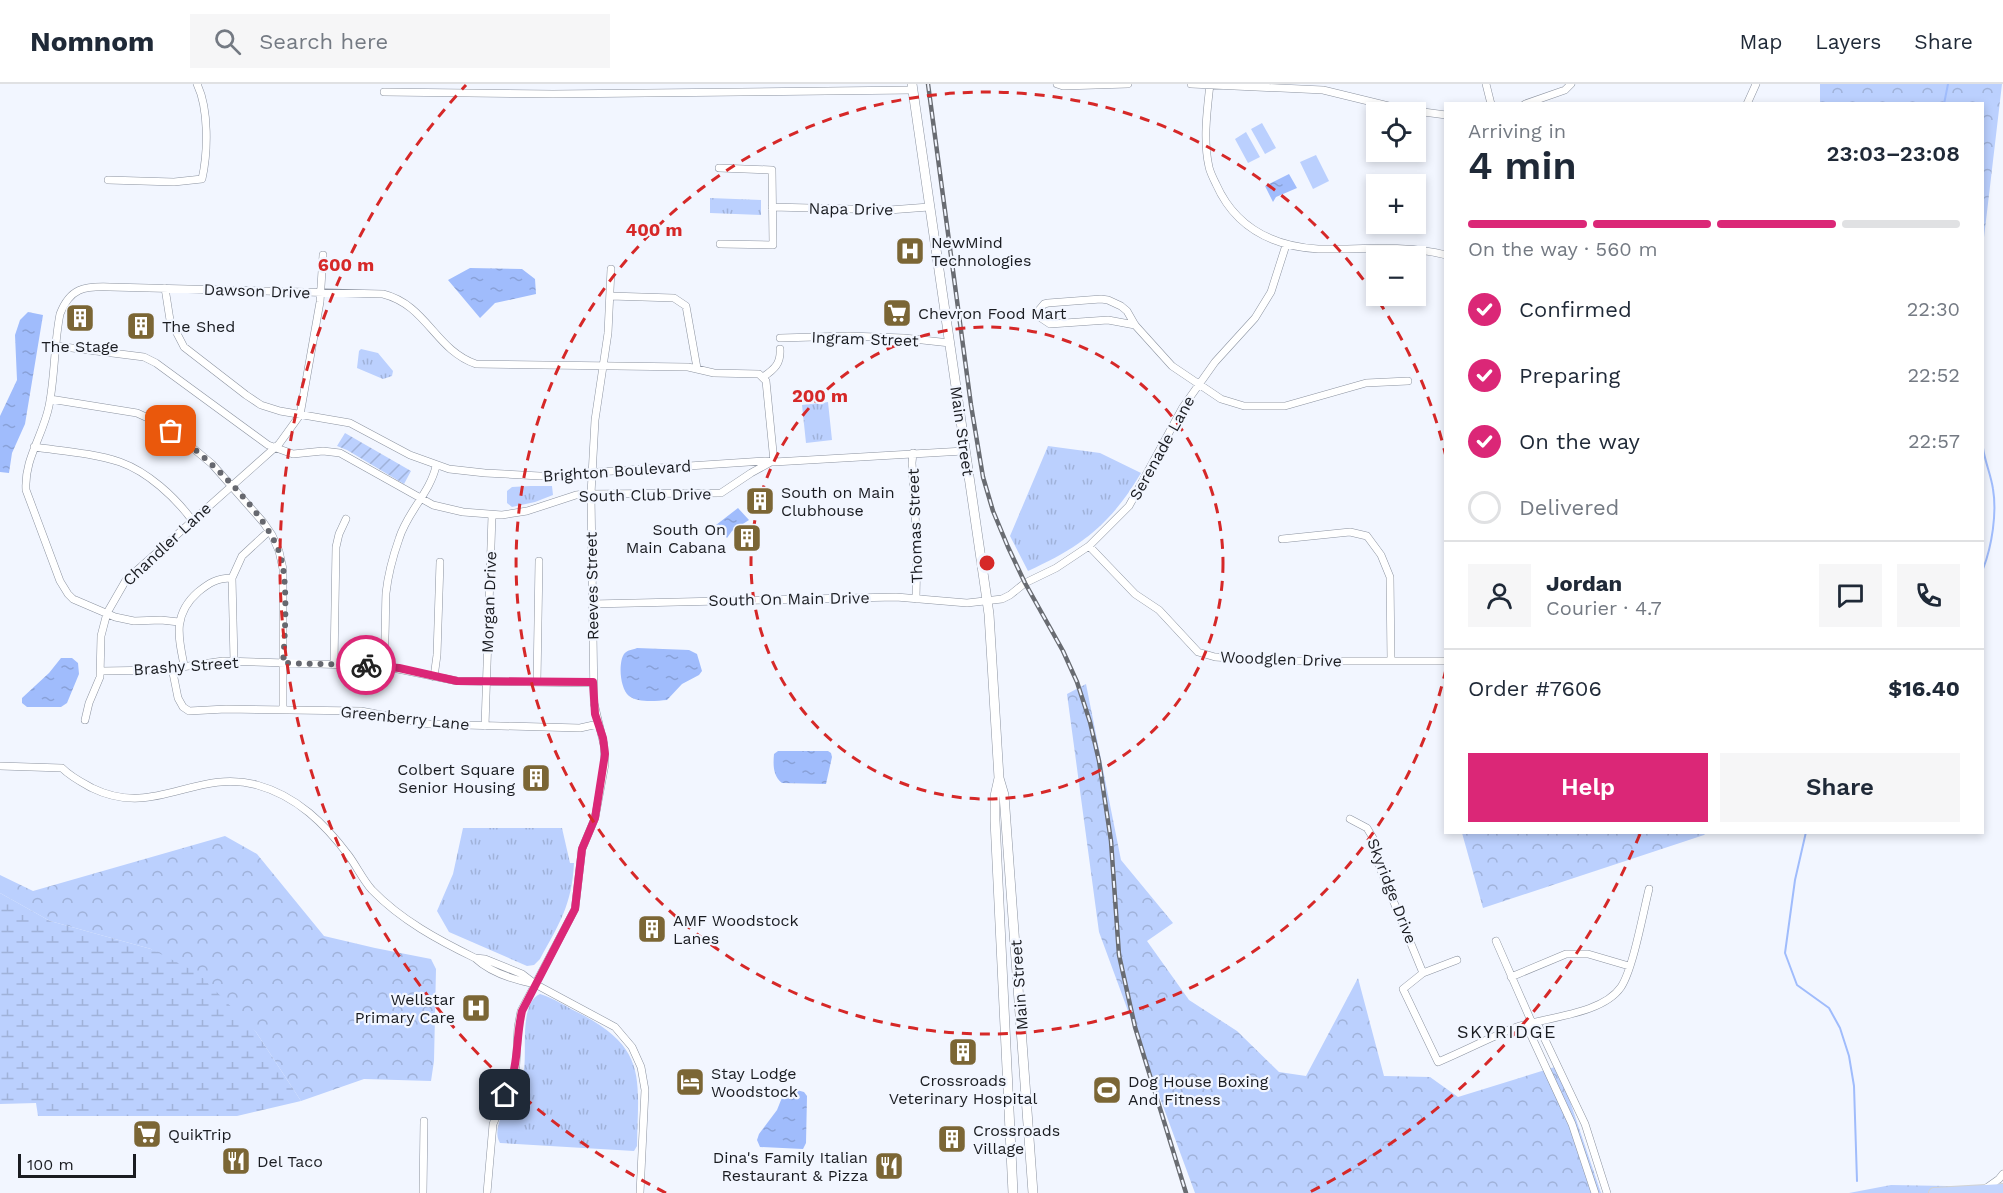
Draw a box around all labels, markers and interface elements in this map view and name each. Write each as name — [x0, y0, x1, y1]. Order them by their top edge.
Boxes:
search box — [190, 14, 610, 68]
text: Nomnom — [30, 25, 154, 58]
icon: search — [211, 25, 244, 58]
text: Search here — [259, 29, 388, 54]
text: Map — [1739, 29, 1782, 54]
text: Layers — [1815, 29, 1881, 54]
text: Share — [1914, 29, 1973, 54]
map controls — [1366, 102, 1426, 306]
button: locate — [1366, 102, 1426, 162]
text: Arriving in — [1468, 119, 1566, 143]
text: 23:03–23:08 — [1826, 141, 1960, 166]
text: 4 min — [1468, 143, 1577, 188]
button: + — [1366, 174, 1426, 234]
street label: Napa Drive — [808, 199, 894, 219]
text: 400 m — [626, 219, 682, 240]
place label: NewMind Technologies — [931, 233, 1031, 270]
hospital icon: NewMind Technologies — [894, 235, 926, 267]
text: On the way · 560 m — [1468, 237, 1658, 261]
button: − — [1366, 246, 1426, 306]
text: 600 m — [318, 254, 374, 275]
street label: Dawson Drive — [203, 280, 311, 302]
icon: check — [1468, 293, 1501, 326]
supermarket icon: Chevron Food Mart — [881, 297, 913, 329]
text: Confirmed — [1519, 297, 1632, 322]
text: 22:30 — [1907, 297, 1960, 321]
building icon: The Stage — [64, 302, 96, 334]
place label: Chevron Food Mart — [918, 304, 1067, 323]
building icon: The Shed — [125, 310, 157, 342]
place label: The Shed — [162, 317, 235, 336]
street label: Ingram Street — [811, 328, 919, 350]
place label: The Stage — [41, 337, 119, 356]
icon: check — [1468, 359, 1501, 392]
text: Preparing — [1519, 363, 1620, 388]
text: 22:52 — [1907, 363, 1960, 387]
text: 200 m — [792, 385, 848, 406]
street label: Main Street — [946, 385, 978, 477]
street label: Serenade Lane — [1125, 392, 1199, 504]
pin — [145, 405, 196, 456]
icon: bag — [154, 414, 187, 447]
icon: check — [1468, 425, 1501, 458]
text: On the way — [1519, 429, 1640, 454]
text: 22:57 — [1908, 429, 1960, 453]
street label: Brighton Boulevard — [542, 456, 692, 486]
street label: Thomas Street — [903, 468, 927, 584]
place label: South on Main Clubhouse — [781, 483, 895, 520]
street label: South Club Drive — [578, 484, 712, 506]
building icon: South on Main Clubhouse — [744, 485, 776, 517]
text: Delivered — [1519, 495, 1619, 520]
street label: Chandler Lane — [119, 498, 215, 590]
place label: South On Main Cabana — [626, 520, 726, 557]
building icon: South On Main Cabana — [731, 522, 763, 554]
street label: Reeves Street — [582, 531, 602, 640]
street label: Morgan Drive — [478, 551, 500, 653]
centre of rings — [977, 553, 997, 573]
button: person — [1468, 564, 1531, 627]
button: chat — [1819, 564, 1882, 627]
button: phone — [1897, 564, 1960, 627]
text: Jordan — [1546, 571, 1622, 596]
street label: South On Main Drive — [708, 588, 870, 610]
text: Courier · 4.7 — [1546, 596, 1662, 620]
courier — [336, 635, 396, 695]
street label: Woodglen Drive — [1220, 647, 1342, 671]
icon: bike — [350, 649, 383, 682]
street label: Brashy Street — [133, 653, 240, 679]
text: Order #7606 — [1468, 676, 1602, 701]
text: $16.40 — [1888, 676, 1960, 701]
street label: Greenberry Lane — [340, 702, 470, 734]
button: Help — [1468, 753, 1708, 822]
button: Share — [1720, 753, 1960, 822]
place label: Colbert Square Senior Housing — [397, 760, 515, 797]
building icon: Colbert Square Senior Housing — [520, 762, 552, 794]
street label: Skyridge Drive — [1363, 836, 1421, 946]
place label: AMF Woodstock Lanes — [673, 911, 799, 948]
building icon: AMF Woodstock Lanes — [636, 913, 668, 945]
street label: Main Street — [1006, 939, 1032, 1031]
place label: Wellstar Primary Care — [355, 990, 455, 1027]
hospital icon: Wellstar Primary Care — [460, 992, 492, 1024]
district label: SKYRIDGE — [1457, 1021, 1557, 1042]
building icon: Crossroads Veterinary Hospital — [947, 1036, 979, 1068]
place label: Stay Lodge Woodstock — [711, 1064, 798, 1101]
hotel icon: Stay Lodge Woodstock — [674, 1066, 706, 1098]
pin — [479, 1069, 530, 1120]
place label: Crossroads Veterinary Hospital — [889, 1071, 1037, 1108]
place label: Dog House Boxing And Fitness — [1128, 1072, 1269, 1109]
sports icon: Dog House Boxing And Fitness — [1091, 1074, 1123, 1106]
icon: home — [488, 1078, 521, 1111]
supermarket icon: QuikTrip — [131, 1118, 163, 1150]
place label: Crossroads Village — [973, 1121, 1060, 1158]
building icon: Crossroads Village — [936, 1123, 968, 1155]
place label: QuikTrip — [168, 1125, 232, 1144]
restaurant icon: Del Taco — [220, 1145, 252, 1177]
place label: Dina's Family Italian Restaurant & Pizza — [713, 1148, 868, 1185]
restaurant icon: Dina's Family Italian Restaurant & Pizza — [873, 1150, 905, 1182]
scale bar — [18, 1151, 136, 1178]
place label: Del Taco — [257, 1152, 323, 1171]
text: 100 m — [27, 1155, 74, 1174]

